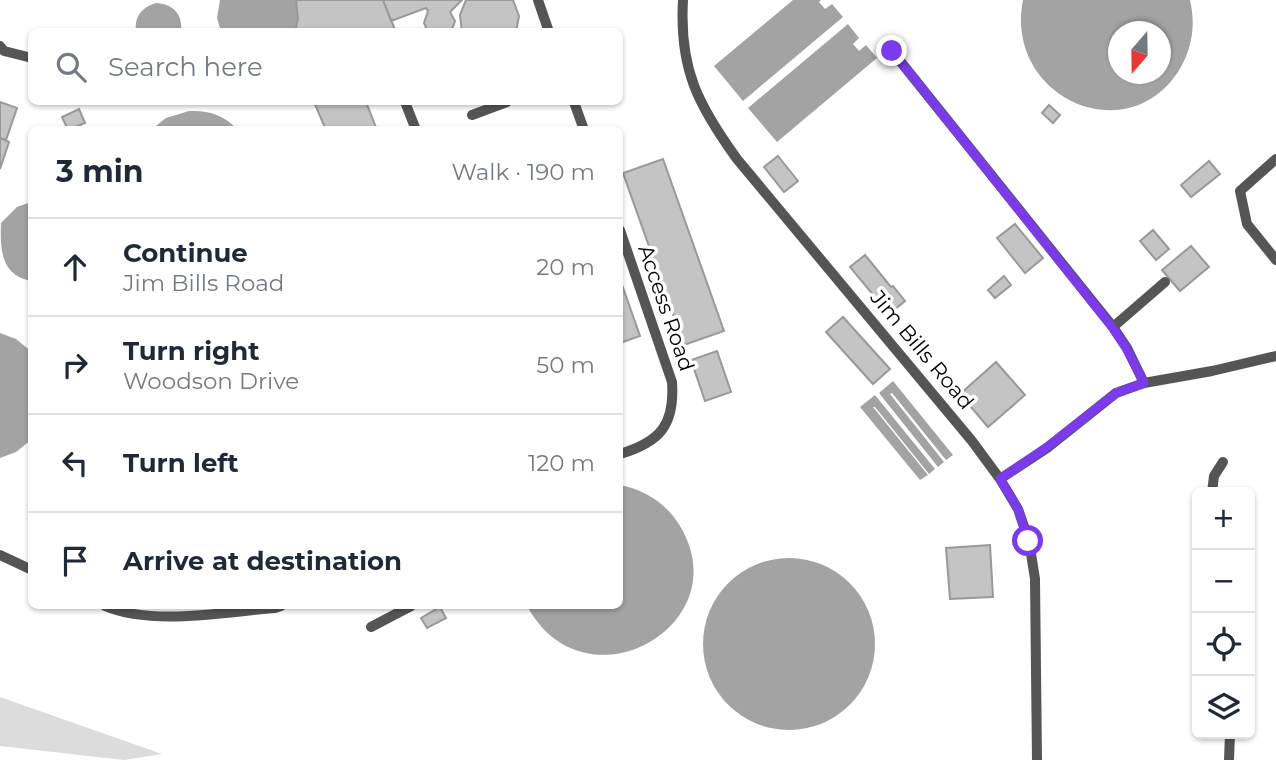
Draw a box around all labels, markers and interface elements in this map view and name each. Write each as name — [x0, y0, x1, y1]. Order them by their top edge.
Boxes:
north arrow — [1108, 21, 1171, 84]
search box — [28, 28, 623, 105]
route end — [876, 35, 907, 66]
icon: search — [52, 48, 90, 86]
text: Search here — [108, 51, 263, 83]
text: 3 min — [56, 153, 143, 190]
text: Walk · 190 m — [451, 158, 595, 186]
text: Continue — [123, 237, 248, 269]
street label: Access Road — [633, 241, 700, 374]
icon: ahead — [56, 248, 94, 286]
text: 20 m — [536, 253, 595, 281]
text: Jim Bills Road — [123, 269, 284, 297]
street label: Jim Bills Road — [865, 284, 979, 414]
text: Turn right — [123, 335, 259, 367]
icon: right — [56, 346, 94, 384]
text: 50 m — [536, 351, 595, 379]
text: Woodson Drive — [123, 367, 299, 395]
icon: left — [56, 444, 94, 482]
text: Turn left — [123, 447, 239, 479]
text: 120 m — [528, 449, 595, 477]
map controls — [1192, 487, 1255, 739]
button: + — [1192, 487, 1255, 550]
route start — [1012, 525, 1043, 556]
icon: arrive — [56, 542, 94, 580]
text: Arrive at destination — [123, 545, 402, 577]
button: − — [1192, 550, 1255, 613]
button: locate — [1192, 613, 1255, 676]
button: layers — [1192, 676, 1255, 739]

